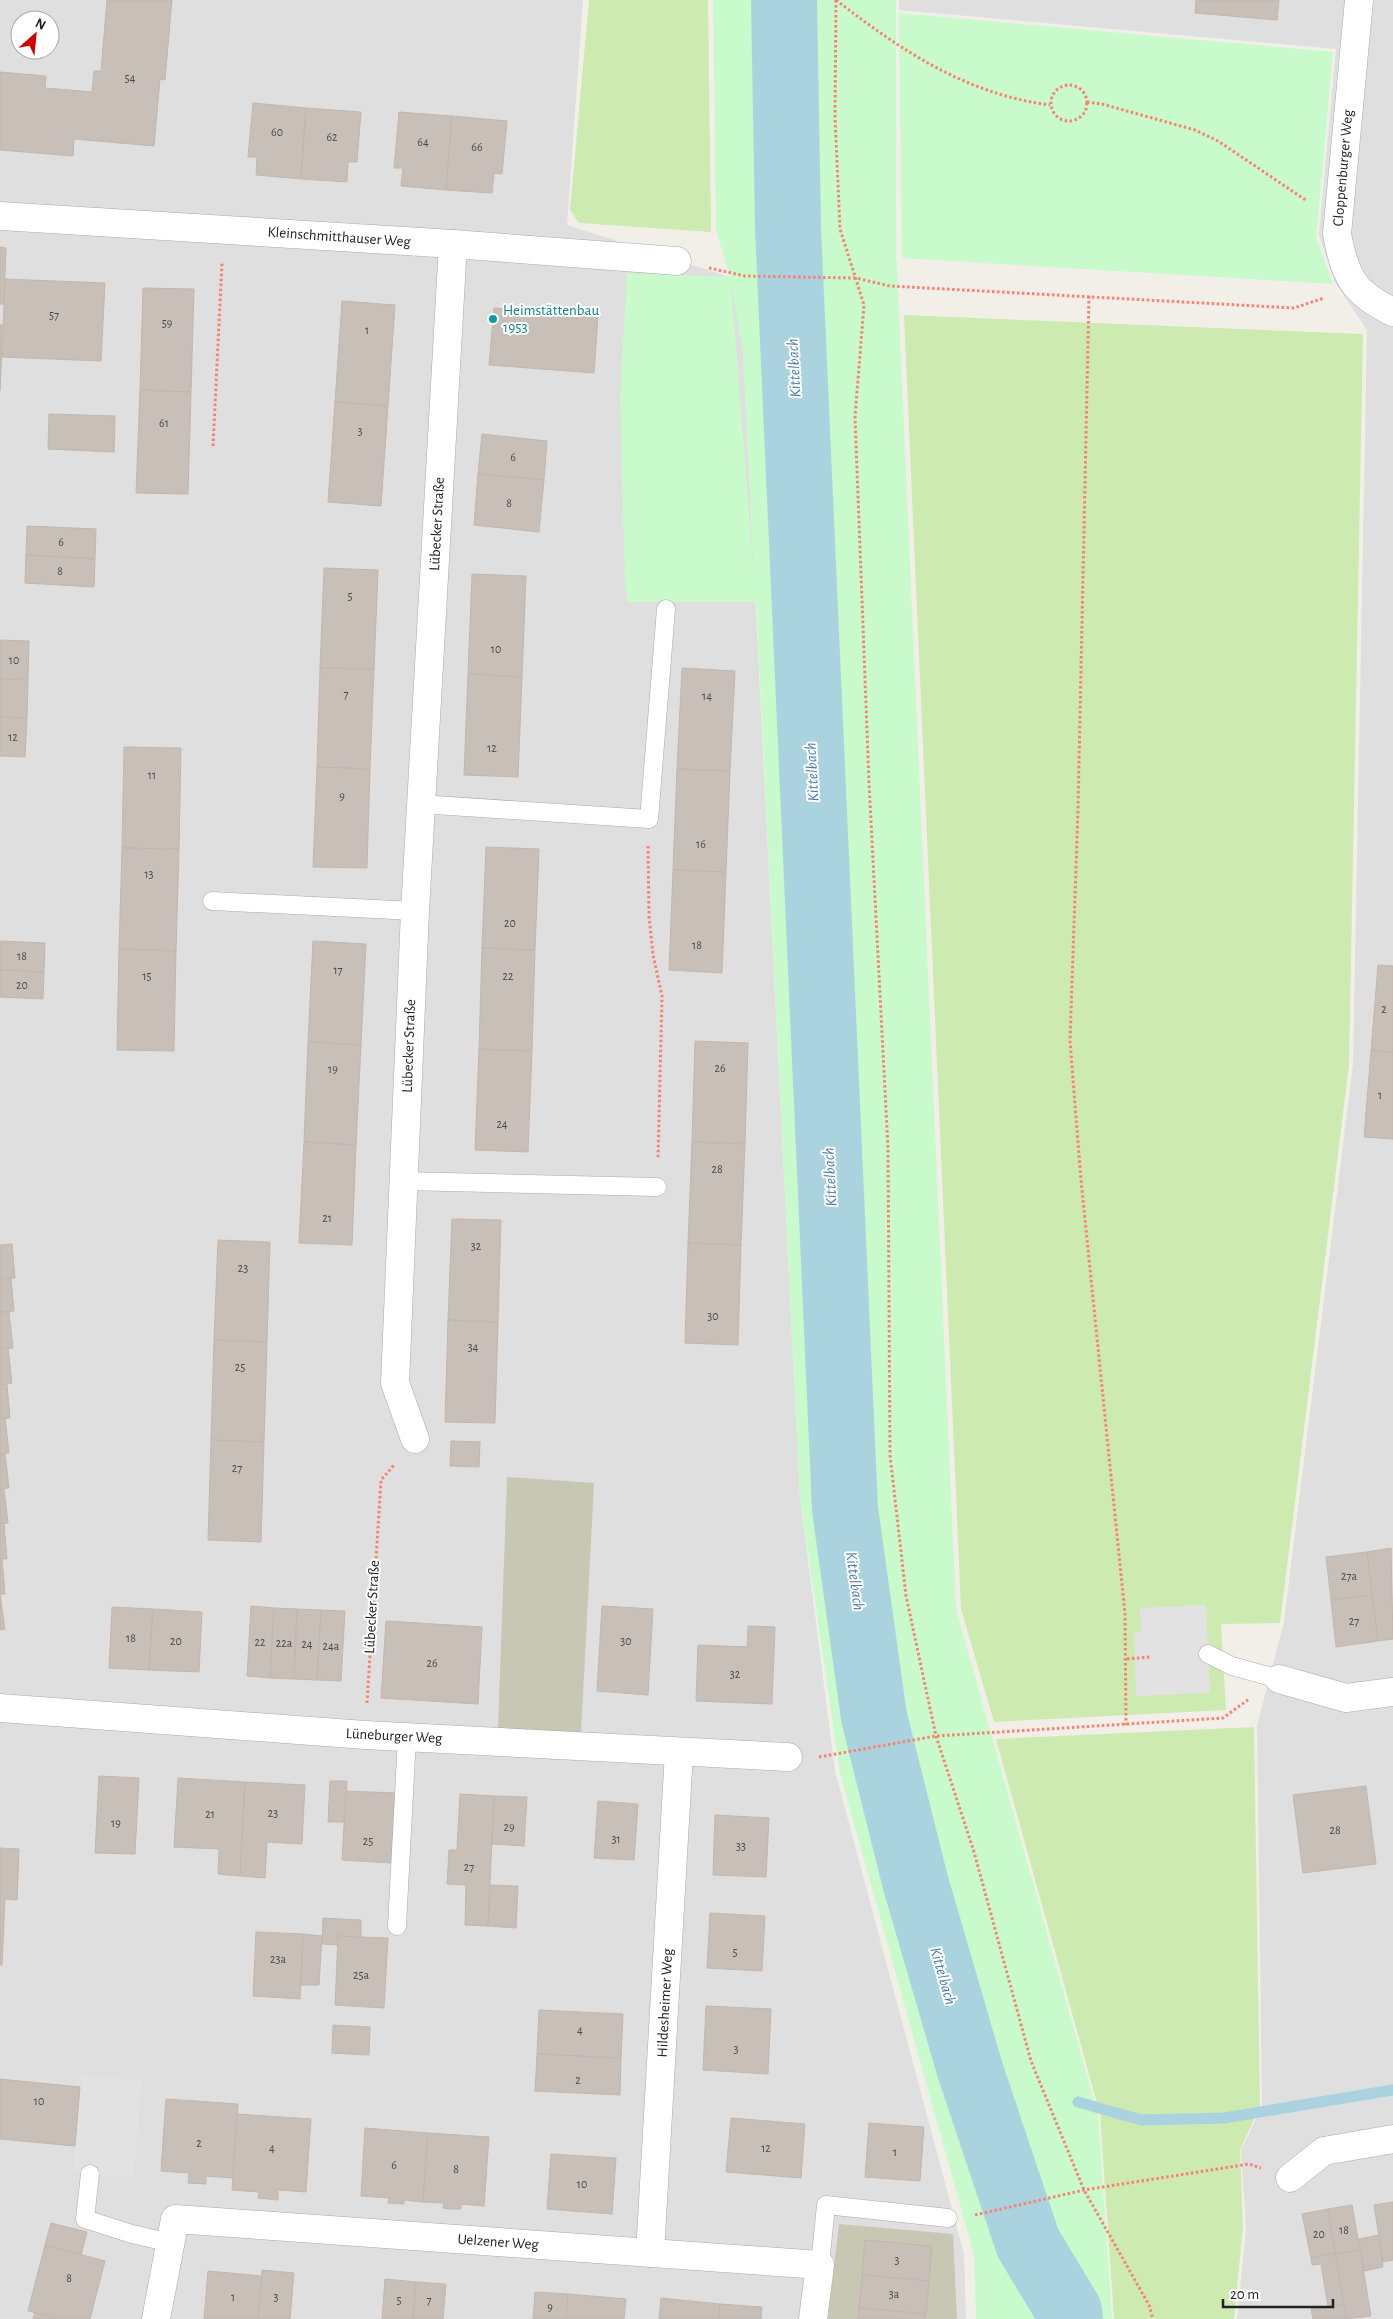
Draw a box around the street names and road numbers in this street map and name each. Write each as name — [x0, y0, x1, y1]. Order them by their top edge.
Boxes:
street label: Cloppenburger Weg — [1330, 108, 1356, 227]
street label: Kleinschmitthauser Weg — [267, 225, 412, 250]
street label: Lübecker Straße — [427, 477, 447, 571]
street label: Lübecker Straße — [400, 999, 418, 1093]
street label: Lübecker Straße — [362, 1560, 382, 1654]
street label: Lüneburger Weg — [345, 1726, 443, 1746]
street label: Hildesheimer Weg — [655, 1947, 675, 2058]
street label: Uelzener Weg — [457, 2232, 540, 2252]

